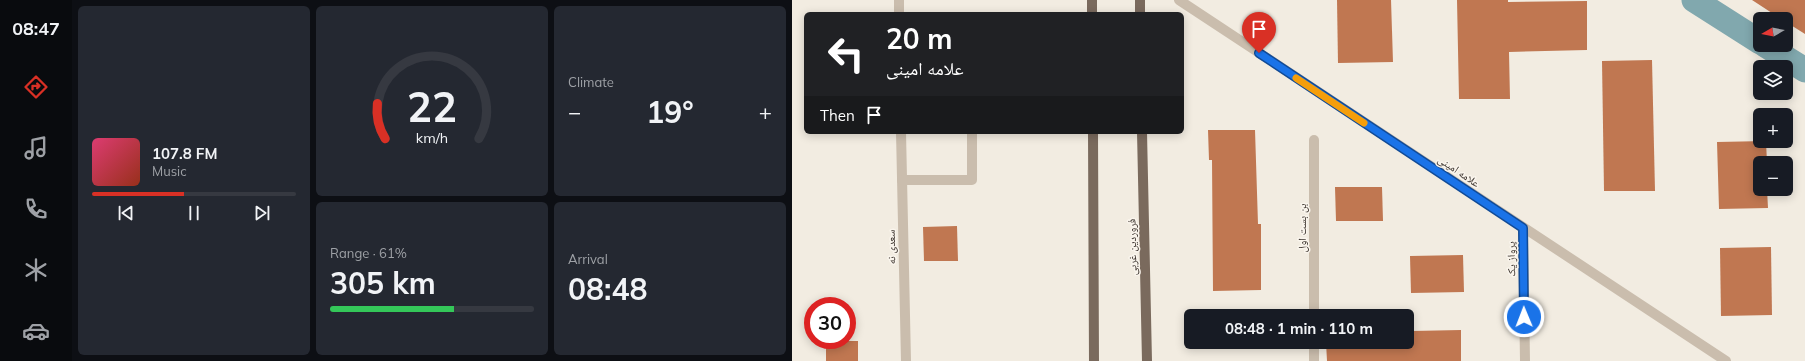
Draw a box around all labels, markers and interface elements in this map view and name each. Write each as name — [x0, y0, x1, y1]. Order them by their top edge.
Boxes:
pin — [1242, 12, 1276, 53]
north arrow — [1753, 12, 1793, 52]
map controls — [1753, 12, 1793, 196]
text: 08:47 — [12, 17, 60, 40]
icon: arrive — [1248, 18, 1270, 40]
text: 20 m — [886, 21, 952, 56]
icon: left — [820, 28, 872, 80]
text: علامه امینی — [886, 57, 964, 80]
button: layers — [1753, 60, 1793, 100]
icon: directions — [22, 73, 50, 101]
text: Climate — [568, 74, 614, 90]
text: 22 — [407, 80, 457, 132]
text: 19° — [646, 93, 694, 131]
text: − — [568, 98, 581, 126]
text: + — [759, 98, 772, 126]
icon: arrive — [863, 104, 885, 126]
text: Then — [820, 106, 855, 125]
button: + — [1753, 108, 1793, 148]
text: km/h — [416, 129, 448, 147]
icon: music — [22, 134, 50, 162]
text: 107.8 FM — [152, 144, 217, 163]
street label: علامه امینی — [1435, 152, 1483, 190]
button: − — [1753, 156, 1793, 196]
text: Music — [152, 163, 187, 179]
icon: phone — [22, 195, 50, 223]
icon: previous — [115, 202, 137, 224]
icon: pause — [183, 202, 205, 224]
icon: next — [251, 202, 273, 224]
street label: بن بست اول — [1295, 204, 1309, 252]
street label: فروردین غربی — [1124, 218, 1139, 275]
street label: سعدی نه — [884, 230, 898, 264]
street label: پرواز یک — [1504, 241, 1518, 277]
text: Range · 61% — [330, 245, 407, 261]
text: Arrival — [568, 251, 608, 267]
icon: climate — [22, 256, 50, 284]
text: 305 km — [330, 264, 436, 302]
text: 08:48 — [568, 270, 647, 308]
position arrow — [1503, 296, 1545, 338]
speed limit sign: 30 — [804, 297, 856, 349]
icon: car — [22, 317, 50, 345]
text: 08:48 · 1 min · 110 m — [1225, 319, 1373, 338]

